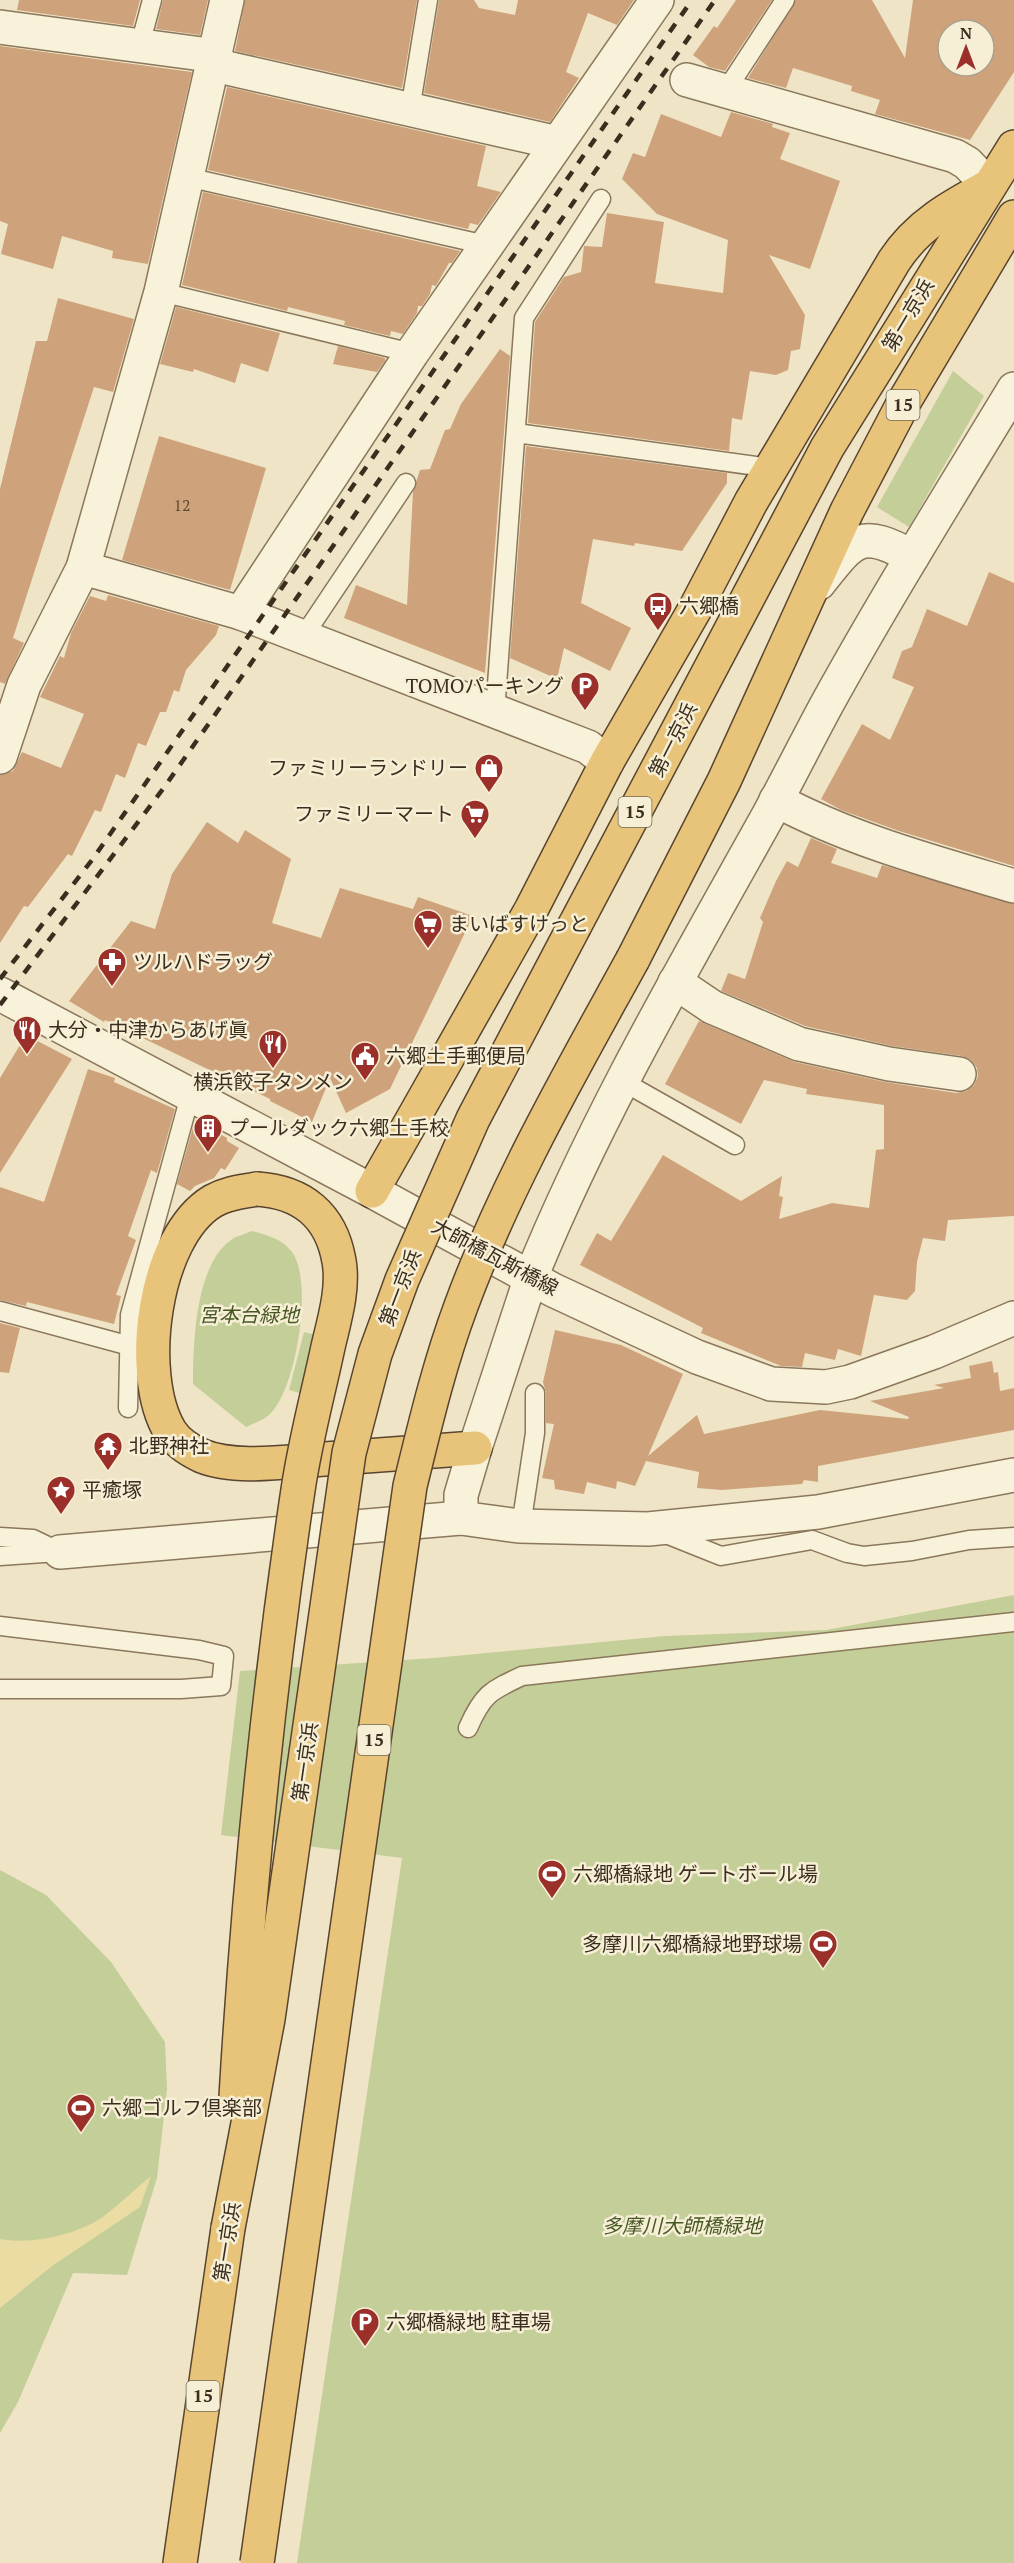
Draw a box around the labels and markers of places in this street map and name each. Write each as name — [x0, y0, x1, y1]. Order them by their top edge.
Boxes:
bus stop icon: 六郷橋 — [642, 590, 674, 632]
place label: 六郷橋 — [679, 592, 739, 619]
parking icon: TOMOパーキング — [569, 670, 601, 712]
place label: TOMOパーキング — [406, 672, 564, 699]
shop icon: ファミリーランドリー — [473, 752, 505, 794]
place label: ファミリーランドリー — [268, 754, 468, 781]
supermarket icon: ファミリーマート — [459, 798, 491, 840]
place label: ファミリーマート — [294, 800, 454, 827]
supermarket icon: まいばすけっと — [412, 908, 444, 950]
place label: まいばすけっと — [449, 910, 589, 937]
pharmacy icon: ツルハドラッグ — [96, 946, 128, 988]
place label: ツルハドラッグ — [133, 948, 273, 975]
restaurant icon: 大分・中津からあげ眞 — [11, 1014, 43, 1056]
place label: 大分・中津からあげ眞 — [48, 1016, 248, 1043]
restaurant icon: 横浜餃子タンメン — [257, 1028, 289, 1070]
public building icon: 六郷土手郵便局 — [349, 1040, 381, 1082]
place label: 六郷土手郵便局 — [386, 1042, 526, 1069]
place label: 横浜餃子タンメン — [193, 1068, 353, 1095]
building icon: プールダック六郷土手校 — [192, 1112, 224, 1154]
place label: プールダック六郷土手校 — [229, 1114, 449, 1141]
temple icon: 北野神社 — [92, 1430, 124, 1472]
place label: 北野神社 — [129, 1432, 209, 1459]
place icon: 平癒塚 — [45, 1474, 77, 1516]
place label: 平癒塚 — [82, 1476, 142, 1503]
sports icon: 六郷橋緑地 ゲートボール場 — [536, 1858, 568, 1900]
place label: 六郷橋緑地 ゲートボール場 — [573, 1860, 818, 1887]
sports icon: 多摩川六郷橋緑地野球場 — [807, 1928, 839, 1970]
place label: 多摩川六郷橋緑地野球場 — [582, 1930, 802, 1957]
sports icon: 六郷ゴルフ倶楽部 — [65, 2092, 97, 2134]
place label: 六郷ゴルフ倶楽部 — [102, 2094, 262, 2121]
parking icon: 六郷橋緑地 駐車場 — [349, 2306, 381, 2348]
place label: 六郷橋緑地 駐車場 — [386, 2308, 551, 2335]

